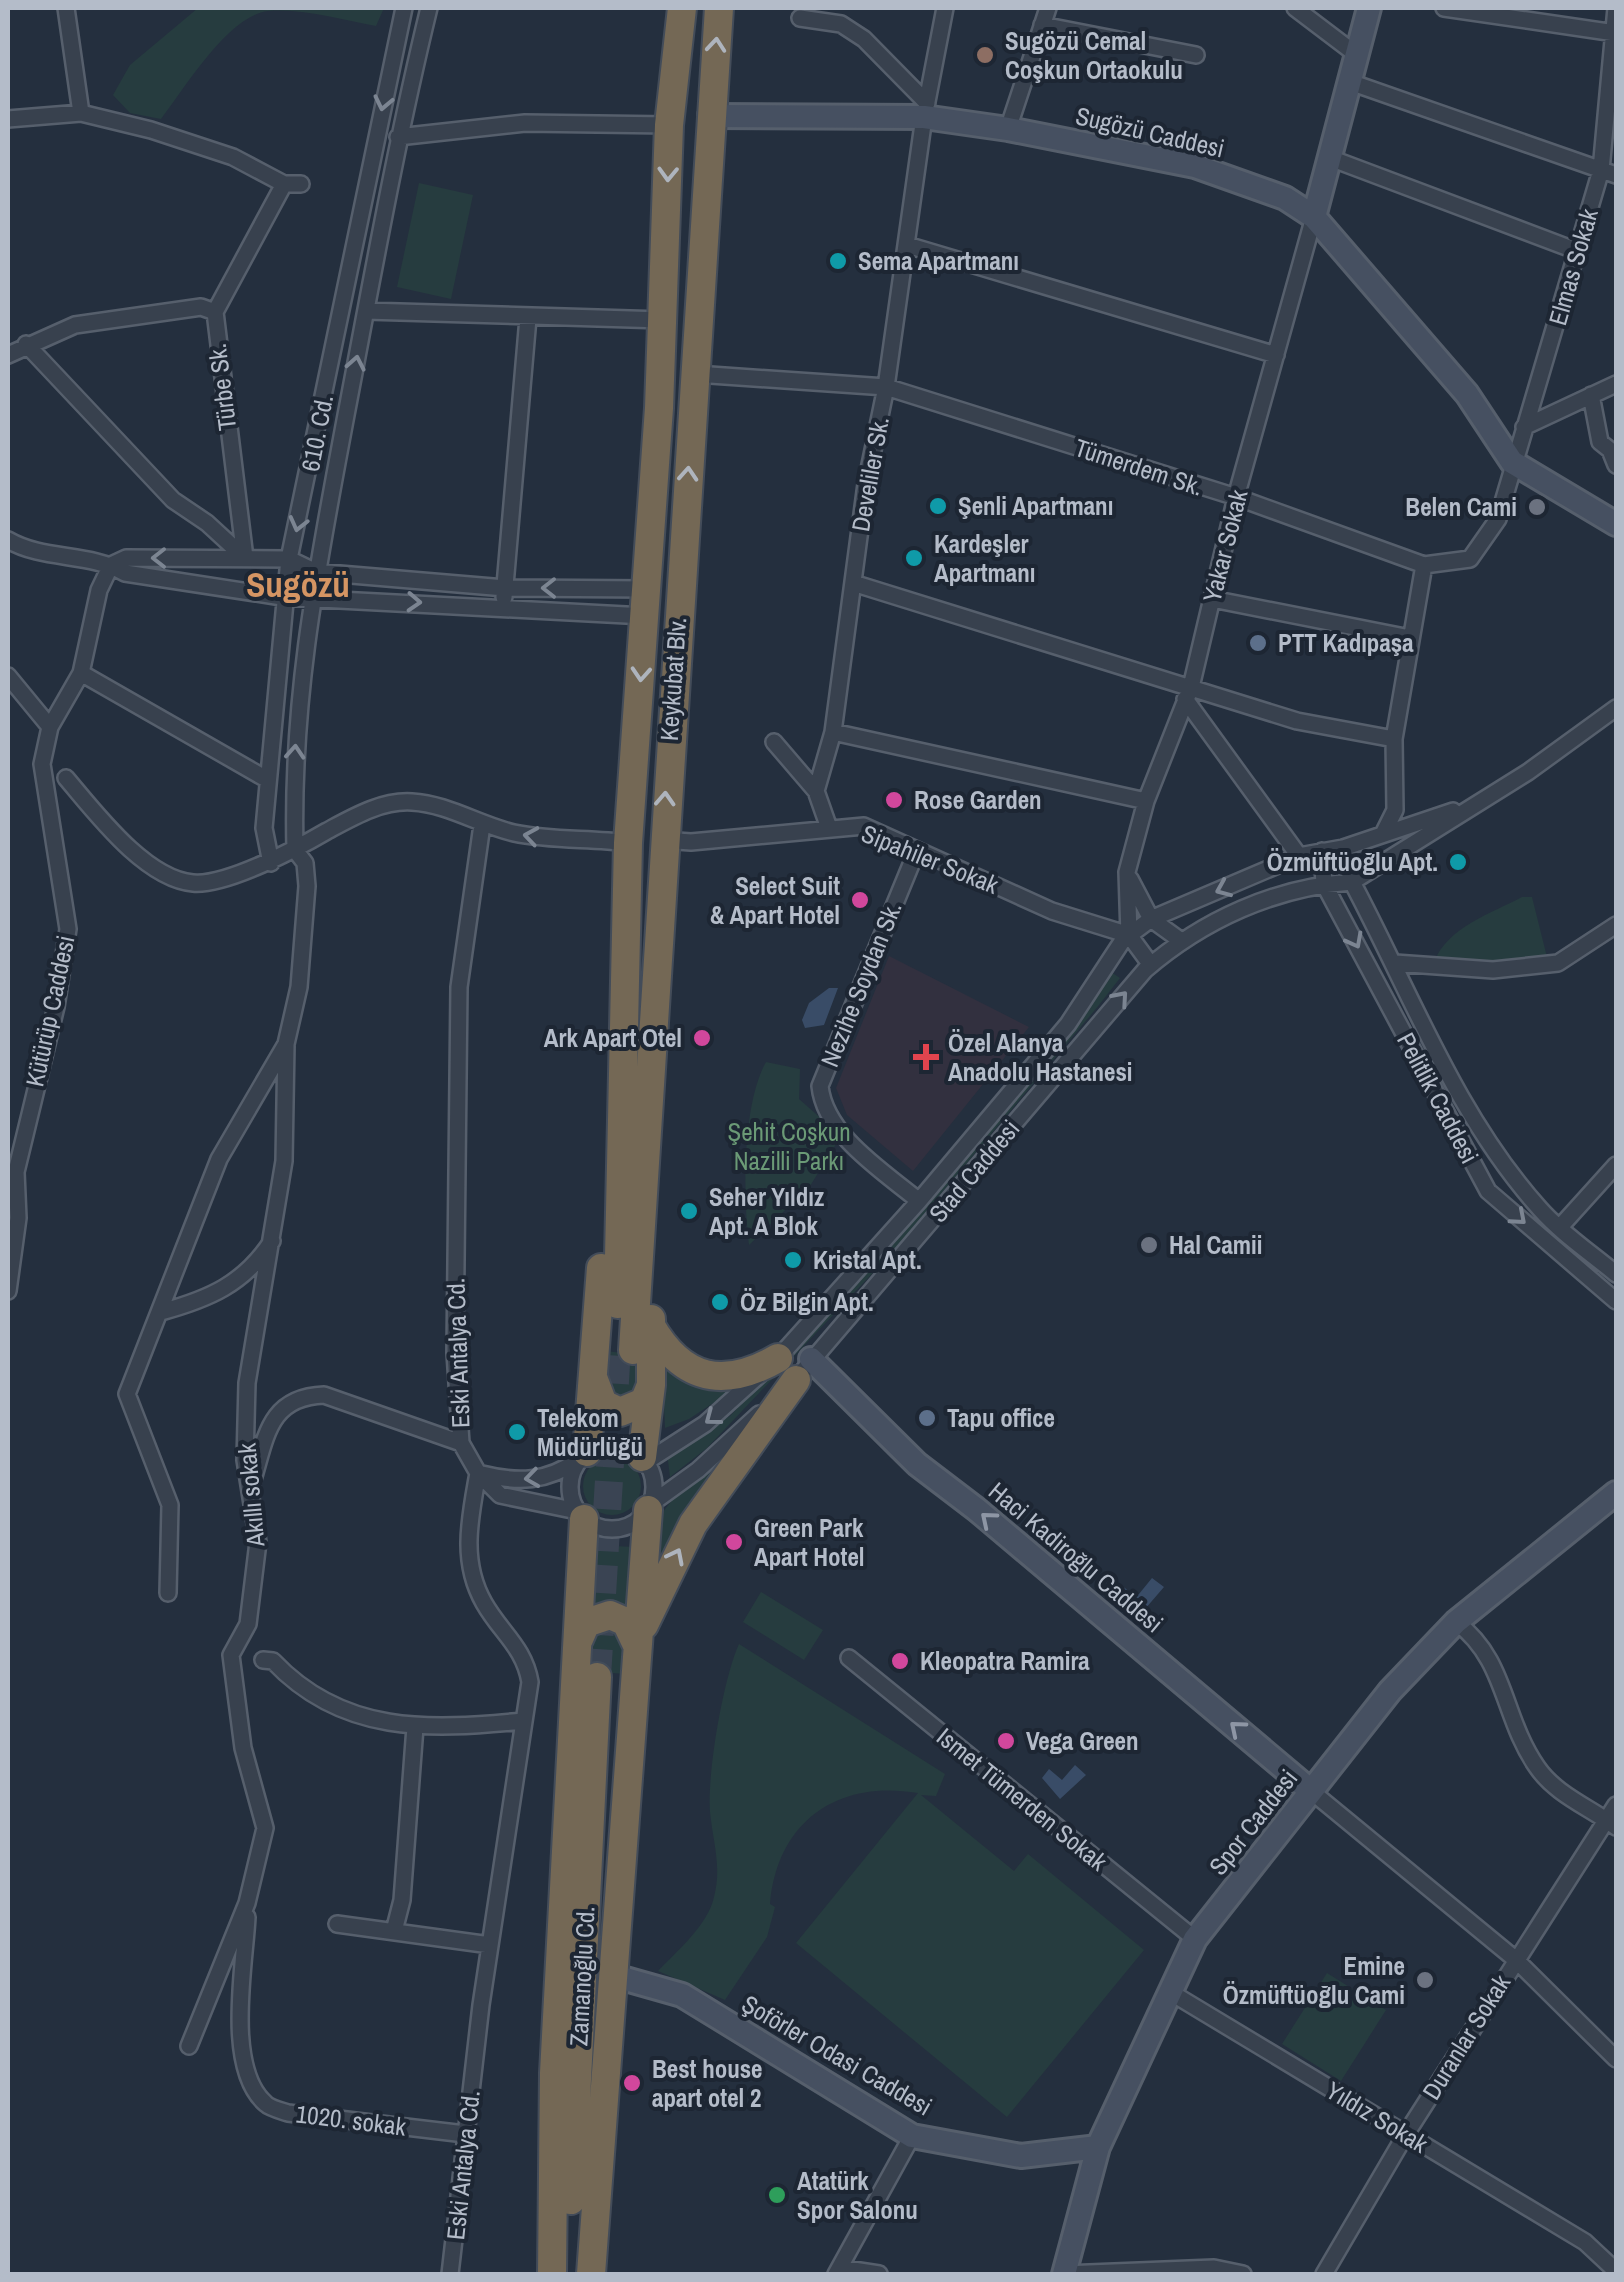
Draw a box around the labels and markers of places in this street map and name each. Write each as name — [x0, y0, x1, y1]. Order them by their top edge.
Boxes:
place label: Sugözü Cemal Coşkun Ortaokulu — [1005, 24, 1183, 87]
marker: Sugözü Cemal Coşkun Ortaokulu — [974, 44, 996, 66]
place label: Sema Apartmanı — [858, 244, 1019, 278]
marker: Sema Apartmanı — [827, 250, 849, 272]
place label: Şenli Apartmanı — [958, 489, 1113, 523]
place label: Belen Cami — [1405, 490, 1517, 524]
marker: Şenli Apartmanı — [927, 495, 949, 517]
marker: Belen Cami — [1526, 496, 1548, 518]
place label: Kardeşler Apartmanı — [934, 527, 1035, 590]
marker: Kardeşler Apartmanı — [903, 547, 925, 569]
place label: PTT Kadıpaşa — [1278, 626, 1414, 660]
marker: PTT Kadıpaşa — [1247, 632, 1269, 654]
place label: Rose Garden — [914, 783, 1042, 817]
marker: Rose Garden — [883, 789, 905, 811]
place label: Özmüftüoğlu Apt. — [1267, 845, 1438, 879]
marker: Özmüftüoğlu Apt. — [1447, 851, 1469, 873]
place label: Select Suit & Apart Hotel — [710, 869, 840, 932]
marker: Select Suit & Apart Hotel — [849, 889, 871, 911]
place label: Ark Apart Otel — [544, 1021, 682, 1055]
place label: Özel Alanya Anadolu Hastanesi — [948, 1026, 1133, 1089]
marker: Ark Apart Otel — [691, 1027, 713, 1049]
marker: Özel Alanya Anadolu Hastanesi — [913, 1044, 939, 1070]
place label: Seher Yıldız Apt. A Blok — [709, 1180, 824, 1243]
marker: Seher Yıldız Apt. A Blok — [678, 1200, 700, 1222]
place label: Hal Camii — [1169, 1228, 1262, 1262]
marker: Hal Camii — [1138, 1234, 1160, 1256]
place label: Kristal Apt. — [813, 1243, 922, 1277]
marker: Kristal Apt. — [782, 1249, 804, 1271]
place label: Öz Bilgin Apt. — [740, 1285, 874, 1319]
marker: Öz Bilgin Apt. — [709, 1291, 731, 1313]
place label: Telekom Müdürlüğü — [537, 1401, 643, 1464]
place label: Tapu office — [947, 1401, 1055, 1435]
marker: Tapu office — [916, 1407, 938, 1429]
marker: Telekom Müdürlüğü — [506, 1421, 528, 1443]
place label: Green Park Apart Hotel — [754, 1511, 864, 1574]
marker: Green Park Apart Hotel — [723, 1531, 745, 1553]
place label: Kleopatra Ramira — [920, 1644, 1090, 1678]
marker: Kleopatra Ramira — [889, 1650, 911, 1672]
place label: Vega Green — [1026, 1724, 1138, 1758]
marker: Vega Green — [995, 1730, 1017, 1752]
place label: Emine Özmüftüoğlu Cami — [1223, 1949, 1405, 2012]
marker: Emine Özmüftüoğlu Cami — [1414, 1969, 1436, 1991]
place label: Best house apart otel 2 — [652, 2052, 763, 2115]
marker: Best house apart otel 2 — [621, 2072, 643, 2094]
place label: Atatürk Spor Salonu — [797, 2164, 918, 2227]
marker: Atatürk Spor Salonu — [766, 2184, 788, 2206]

